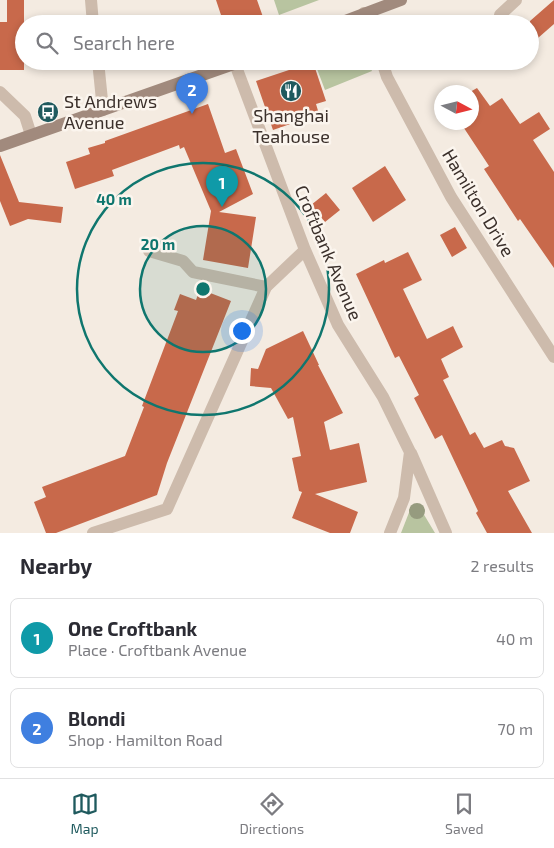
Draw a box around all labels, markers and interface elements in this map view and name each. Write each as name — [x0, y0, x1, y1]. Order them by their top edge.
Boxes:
search box — [15, 15, 539, 70]
icon: search — [33, 29, 61, 57]
text: Search here — [73, 31, 175, 54]
pin: 2 — [176, 73, 208, 114]
restaurant icon: Shanghai Teahouse — [279, 79, 303, 103]
north arrow — [434, 85, 479, 130]
place label: St Andrews Avenue — [64, 90, 157, 133]
bus stop icon: St Andrews Avenue — [36, 100, 60, 124]
place label: Shanghai Teahouse — [252, 104, 330, 147]
street label: Hamilton Drive — [438, 145, 520, 260]
pin: 1 — [206, 166, 238, 207]
street label: Croftbank Avenue — [291, 182, 367, 323]
text: 40 m — [96, 190, 132, 208]
text: 20 m — [141, 235, 175, 253]
centre of rings — [194, 280, 212, 298]
your location — [229, 318, 255, 344]
text: Nearby — [20, 553, 92, 578]
text: 2 results — [471, 556, 534, 575]
text: One Croftbank — [68, 617, 197, 640]
text: 1 — [34, 629, 40, 648]
text: 40 m — [496, 629, 533, 648]
text: Place · Croftbank Avenue — [68, 640, 247, 659]
text: Blondi — [68, 707, 126, 730]
text: 2 — [32, 719, 42, 738]
text: 70 m — [498, 719, 533, 738]
text: Shop · Hamilton Road — [68, 730, 223, 749]
tab: Map — [70, 790, 99, 837]
tab: Directions — [240, 790, 304, 837]
tab: Saved — [445, 790, 484, 837]

